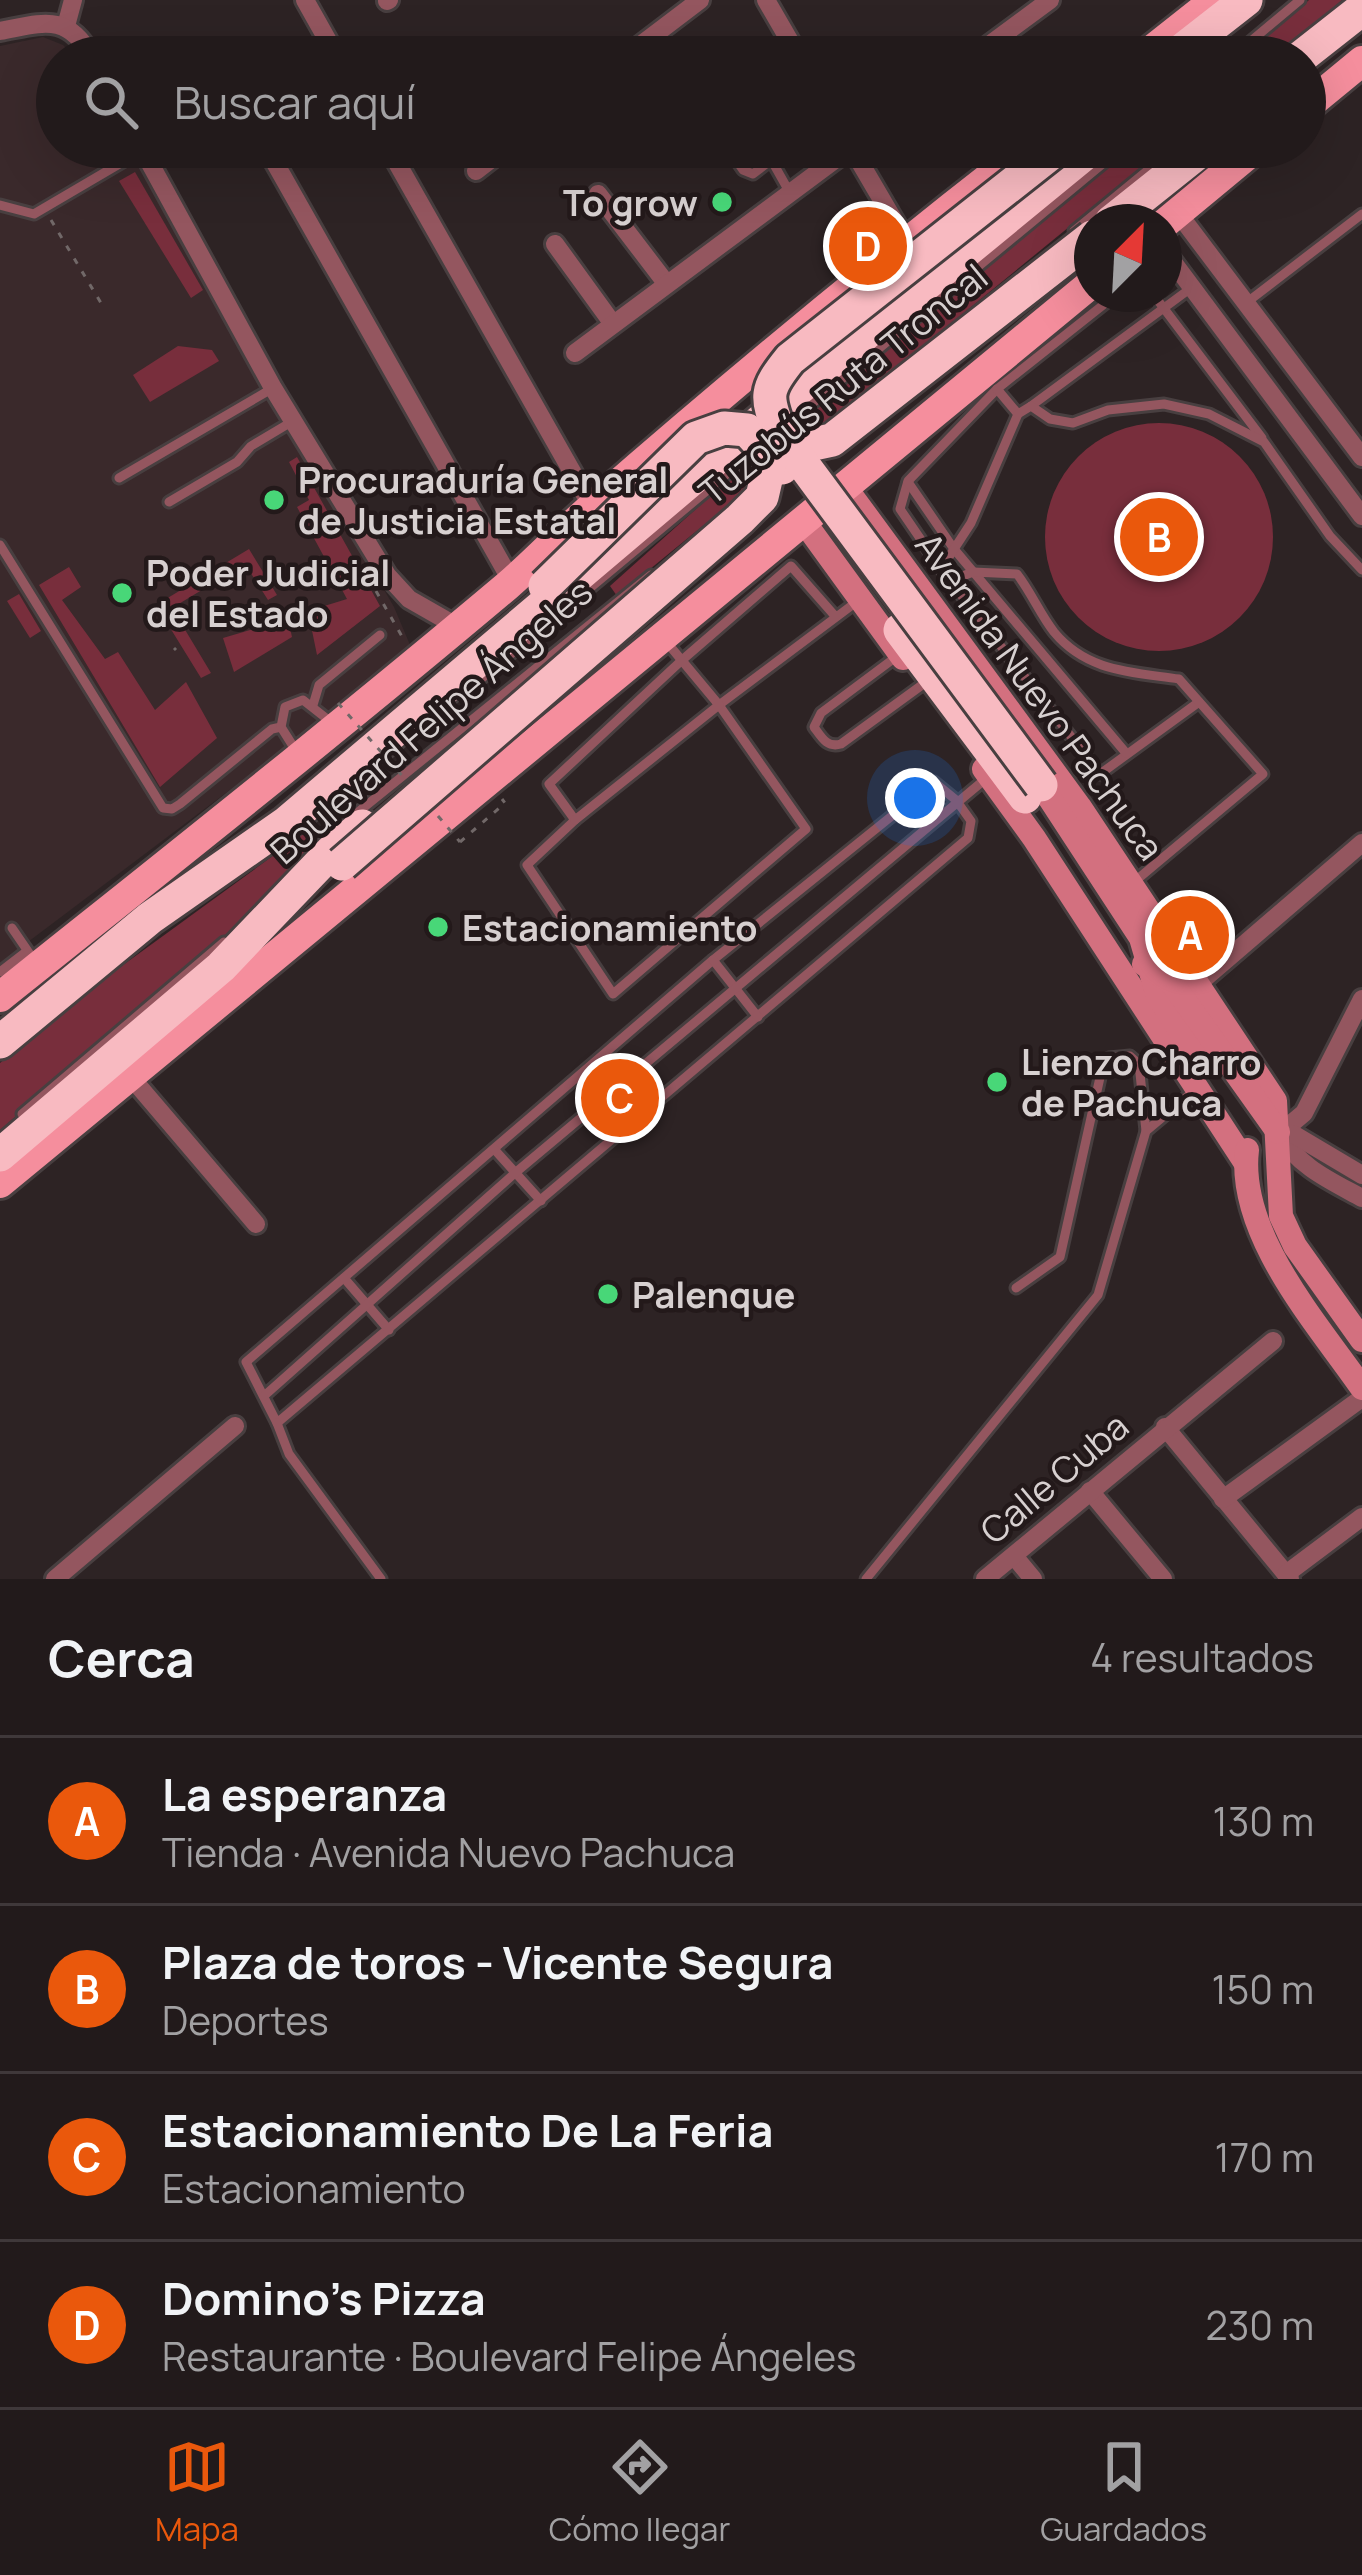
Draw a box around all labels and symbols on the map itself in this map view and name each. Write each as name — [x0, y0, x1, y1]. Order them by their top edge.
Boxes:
place label: To grow — [563, 178, 698, 227]
marker: To grow — [709, 189, 735, 215]
pin: D — [829, 201, 907, 291]
north arrow — [1074, 204, 1182, 312]
street label: Tuzobús Ruta Troncal — [689, 252, 997, 516]
place label: Procuraduría General de Justicia Estatal — [298, 455, 668, 545]
marker: Procuraduría General de Justicia Estatal — [261, 487, 287, 513]
pin: B — [1120, 492, 1198, 582]
street label: Avenida Nuevo Pachuca — [905, 522, 1175, 870]
place label: Poder Judicial del Estado — [146, 548, 390, 638]
street label: Boulevard Felipe Ángeles — [260, 567, 602, 875]
marker: Poder Judicial del Estado — [109, 580, 135, 606]
your location — [885, 768, 945, 828]
pin: A — [1151, 890, 1229, 980]
place label: Estacionamiento — [462, 903, 758, 952]
marker: Estacionamiento — [425, 914, 451, 940]
place label: Lienzo Charro de Pachuca — [1021, 1037, 1262, 1127]
pin: C — [581, 1053, 659, 1143]
marker: Lienzo Charro de Pachuca — [984, 1069, 1010, 1095]
place label: Palenque — [632, 1270, 795, 1319]
marker: Palenque — [595, 1281, 621, 1307]
street label: Calle Cuba — [970, 1402, 1138, 1554]

